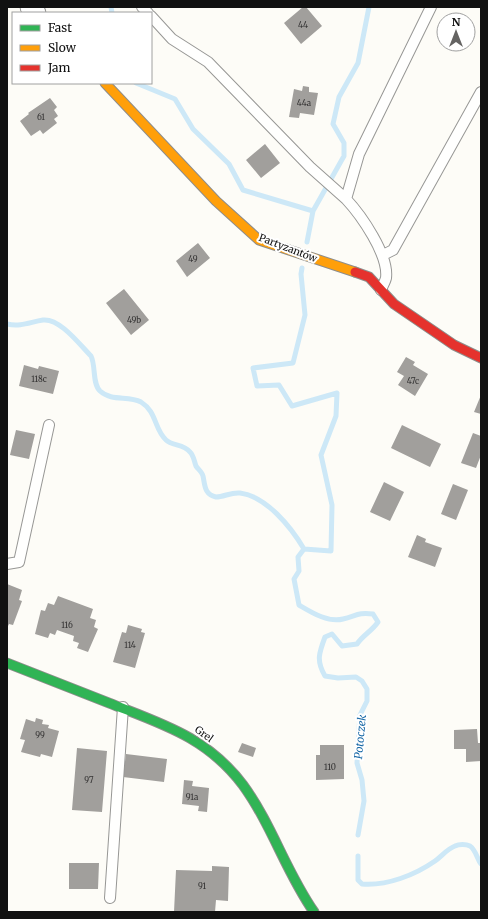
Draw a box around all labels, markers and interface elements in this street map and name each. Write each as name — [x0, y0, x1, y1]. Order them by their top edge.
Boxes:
legend — [12, 12, 152, 84]
north arrow — [436, 12, 476, 52]
text: N — [452, 15, 461, 29]
text: Fast — [48, 20, 72, 35]
house number: 44 — [298, 20, 308, 30]
text: Slow — [48, 40, 77, 55]
text: Jam — [47, 60, 71, 75]
house number: 44a — [297, 98, 312, 108]
house number: 61 — [37, 112, 45, 122]
street label: Partyzantów — [257, 231, 319, 265]
house number: 49 — [188, 254, 198, 264]
house number: 49b — [127, 315, 141, 325]
house number: 118c — [31, 374, 47, 384]
house number: 47c — [407, 376, 419, 386]
house number: 116 — [61, 620, 73, 630]
house number: 114 — [124, 640, 136, 650]
water label: Potoczek — [351, 714, 369, 760]
street label: Grel — [192, 723, 216, 745]
house number: 99 — [35, 730, 45, 740]
house number: 110 — [324, 762, 336, 772]
house number: 97 — [84, 775, 94, 785]
house number: 91a — [186, 792, 199, 802]
house number: 91 — [198, 881, 206, 891]

